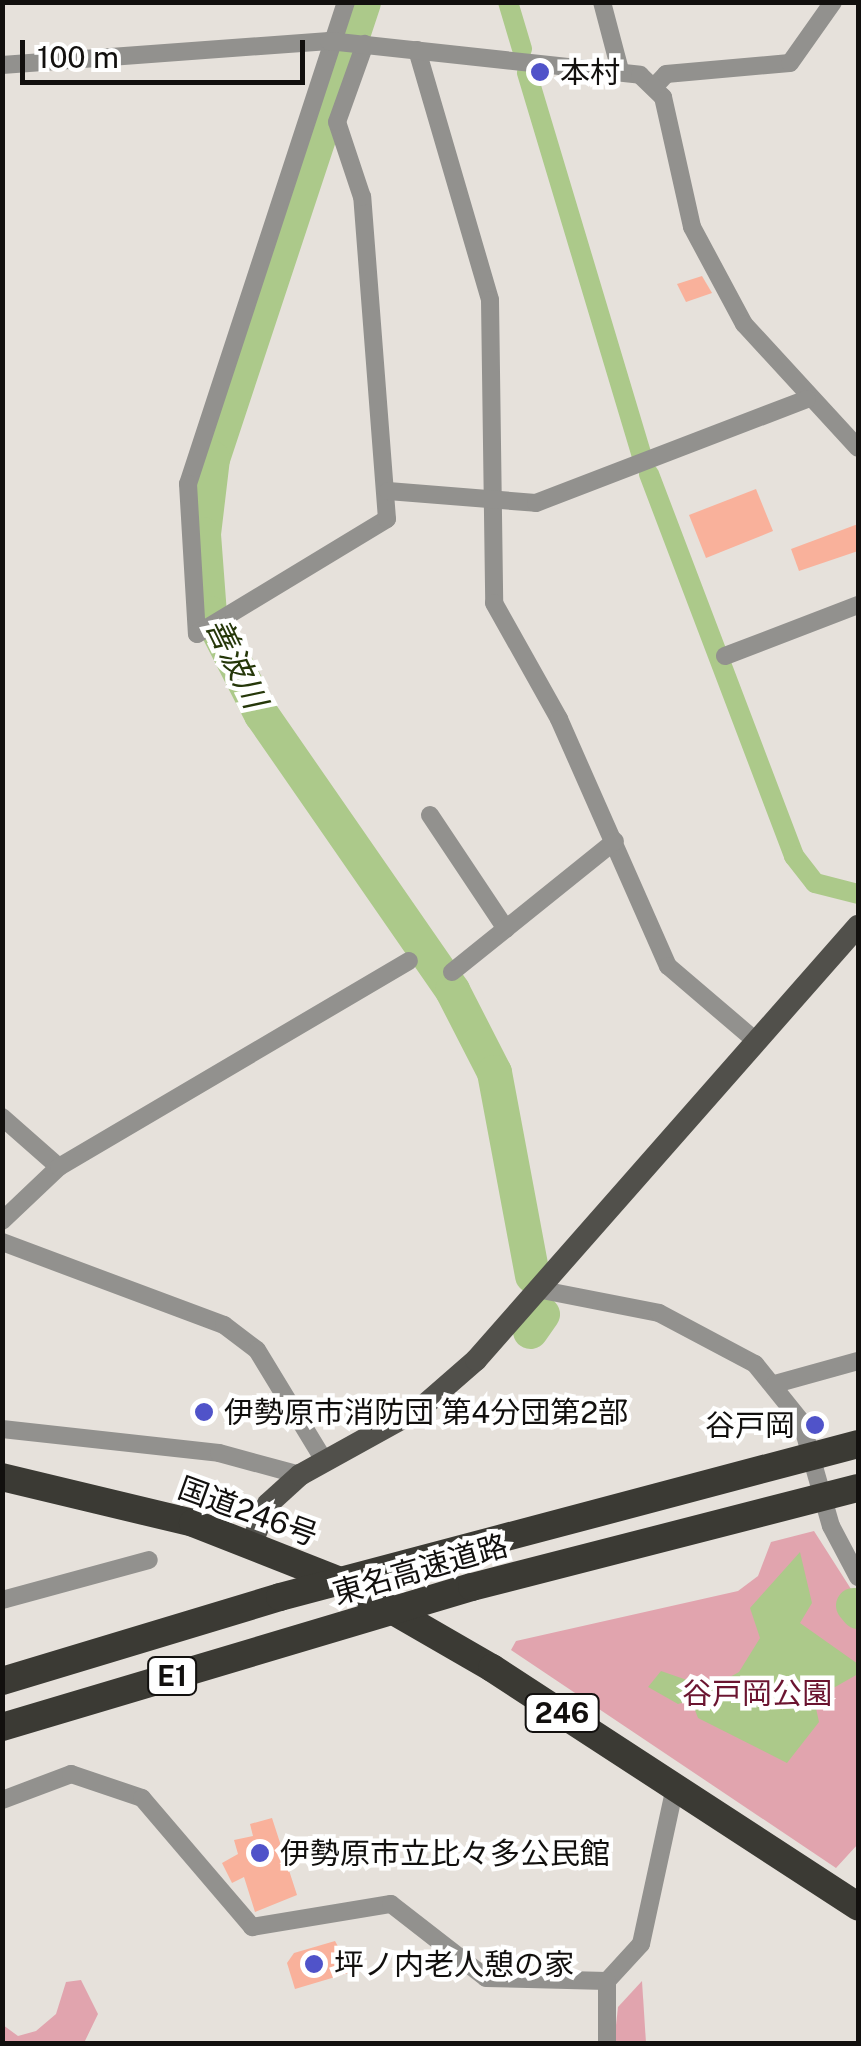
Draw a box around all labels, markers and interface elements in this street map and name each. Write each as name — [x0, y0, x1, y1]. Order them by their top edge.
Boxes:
scale bar — [25, 20, 310, 82]
text: 100 m — [37, 39, 119, 75]
place label: 本村 — [560, 54, 620, 90]
marker: 本村 — [529, 61, 551, 83]
water label: 善波川 — [198, 611, 274, 715]
place label: 伊勢原市消防団 第4分団第2部 — [224, 1394, 628, 1430]
marker: 伊勢原市消防団 第4分団第2部 — [193, 1401, 215, 1423]
place label: 谷戸岡 — [705, 1407, 795, 1443]
marker: 谷戸岡 — [804, 1414, 826, 1436]
street label: 国道246号 — [174, 1469, 322, 1553]
street label: 東名高速道路 — [329, 1527, 511, 1611]
road number: E1 — [147, 1653, 197, 1699]
park label: 谷戸岡公園 — [682, 1675, 832, 1711]
road number: 246 — [524, 1690, 600, 1736]
place label: 伊勢原市立比々多公民館 — [280, 1835, 610, 1871]
marker: 伊勢原市立比々多公民館 — [249, 1842, 271, 1864]
place label: 坪ノ内老人憩の家 — [334, 1946, 574, 1982]
marker: 坪ノ内老人憩の家 — [303, 1953, 325, 1975]

